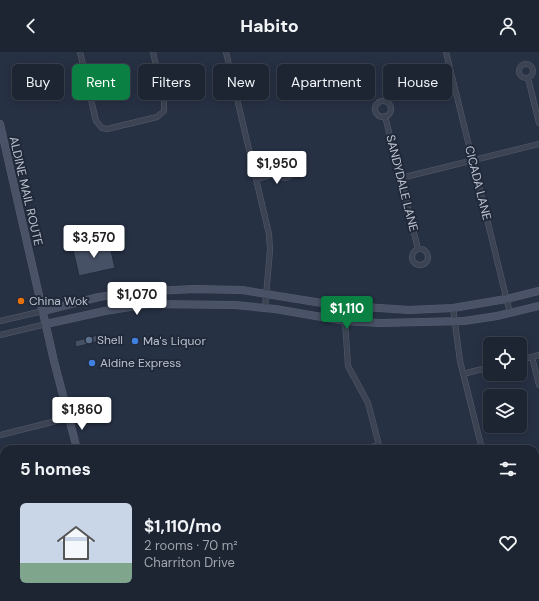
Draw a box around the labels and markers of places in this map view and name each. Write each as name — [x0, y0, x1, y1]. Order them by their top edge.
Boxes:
pin: $1,950 — [244, 151, 310, 185]
pin: $3,570 — [61, 225, 127, 259]
pin: $1,070 — [104, 282, 170, 316]
place label: China Wok — [29, 293, 88, 309]
marker: China Wok — [16, 296, 26, 306]
pin: $1,110 — [314, 296, 380, 330]
place label: Shell — [97, 332, 123, 348]
place label: Ma's Liquor — [143, 333, 206, 349]
marker: Shell — [84, 335, 94, 345]
marker: Ma's Liquor — [130, 336, 140, 346]
place label: Aldine Express — [100, 355, 181, 371]
marker: Aldine Express — [87, 358, 97, 368]
pin: $1,860 — [49, 397, 115, 431]

